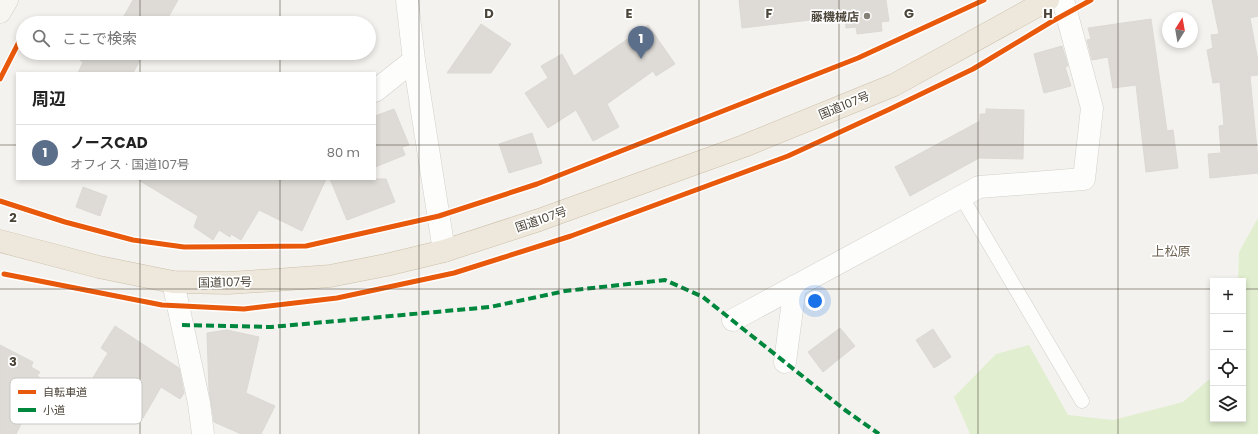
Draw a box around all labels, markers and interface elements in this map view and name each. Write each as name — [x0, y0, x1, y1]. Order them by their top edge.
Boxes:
text: D — [484, 4, 494, 23]
text: E — [625, 4, 633, 23]
text: F — [765, 4, 773, 23]
text: G — [904, 4, 914, 23]
text: H — [1043, 4, 1053, 23]
place label: 藤機械店 — [811, 8, 859, 25]
marker: 藤機械店 — [862, 11, 872, 21]
north arrow — [1162, 12, 1198, 48]
search box — [16, 16, 376, 60]
pin: 1 — [628, 26, 654, 59]
icon: search — [30, 27, 52, 49]
text: ここで検索 — [62, 28, 137, 49]
text: 周辺 — [32, 87, 66, 111]
street label: 国道107号 — [816, 87, 872, 123]
text: ノースCAD — [70, 132, 148, 153]
text: 1 — [43, 143, 47, 162]
text: 80 m — [327, 143, 360, 162]
text: オフィス · 国道107号 — [70, 155, 190, 174]
street label: 国道107号 — [513, 202, 569, 236]
text: 2 — [9, 208, 17, 227]
district label: 上松原 — [1151, 242, 1191, 261]
street label: 国道107号 — [198, 273, 252, 291]
map controls — [1210, 278, 1246, 422]
button: + — [1210, 278, 1246, 314]
your location — [805, 291, 825, 311]
button: − — [1210, 314, 1246, 350]
button: locate — [1210, 350, 1246, 386]
text: 3 — [9, 352, 17, 371]
legend — [10, 378, 142, 424]
text: 自転車道 — [43, 384, 87, 400]
button: layers — [1210, 386, 1246, 422]
text: 小道 — [43, 402, 65, 418]

